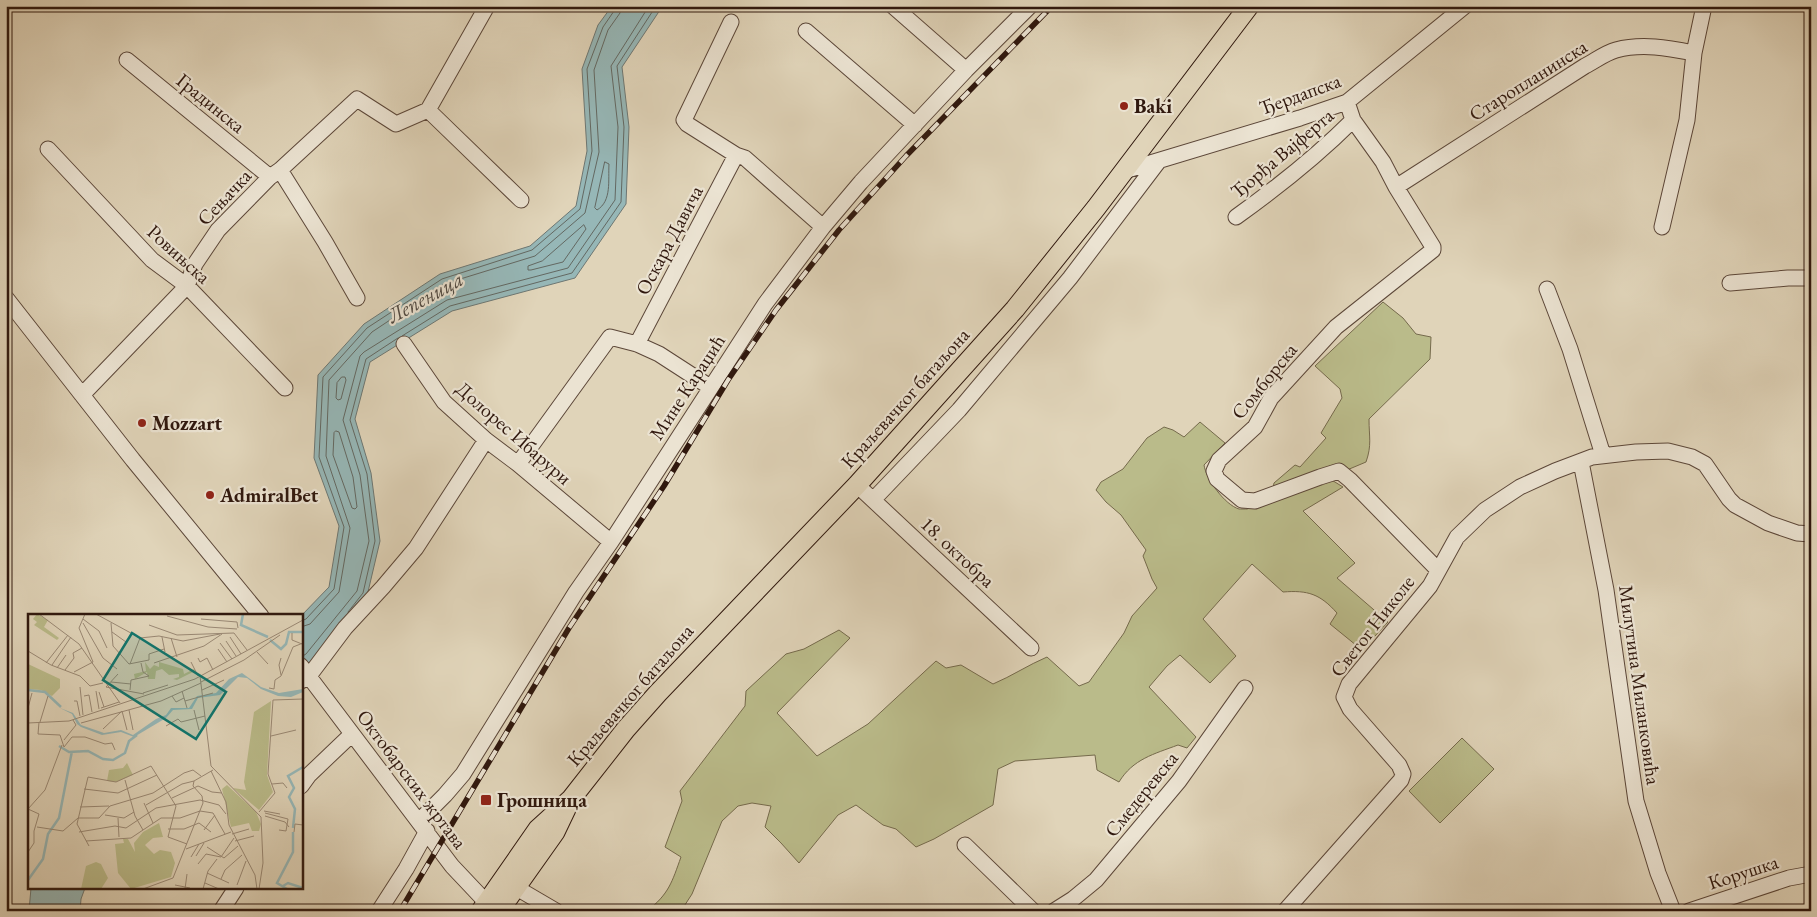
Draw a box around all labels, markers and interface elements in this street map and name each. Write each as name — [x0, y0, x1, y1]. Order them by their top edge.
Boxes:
street label: Старопланинска — [1464, 33, 1592, 127]
street label: Градинска — [171, 67, 251, 139]
street label: Ђердапска — [1256, 67, 1344, 121]
place label: Baki — [1134, 93, 1172, 119]
marker: Baki — [1118, 100, 1130, 112]
street label: Ђорђа Вајферта — [1225, 102, 1339, 204]
street label: Сењачка — [191, 163, 257, 231]
street label: Оскара Давича — [629, 181, 709, 299]
street label: Ровињска — [142, 219, 216, 289]
water label: Лепеница — [382, 265, 468, 329]
street label: Краљевачког батаљона — [835, 322, 975, 474]
street label: Мине Караџић — [643, 329, 731, 445]
street label: Сомборска — [1225, 337, 1303, 425]
street label: Долорес Ибарури — [451, 375, 578, 491]
place label: Mozzart — [152, 410, 222, 436]
marker: Mozzart — [136, 417, 148, 429]
place label: AdmiralBet — [219, 482, 319, 508]
marker: AdmiralBet — [204, 489, 216, 501]
street label: 18. октобра — [915, 511, 1001, 593]
street label: Светог Николе — [1324, 570, 1420, 682]
street label: Милутина Миланковића — [1613, 584, 1667, 786]
inset map — [28, 614, 302, 890]
street label: Краљевачког батаљона — [561, 618, 699, 772]
street label: Октобарских жртава — [351, 704, 473, 854]
street label: Смедеревска — [1098, 746, 1184, 842]
place label: Грошница — [497, 787, 587, 813]
marker: Грошница — [479, 793, 493, 807]
street label: Корушка — [1705, 848, 1781, 896]

